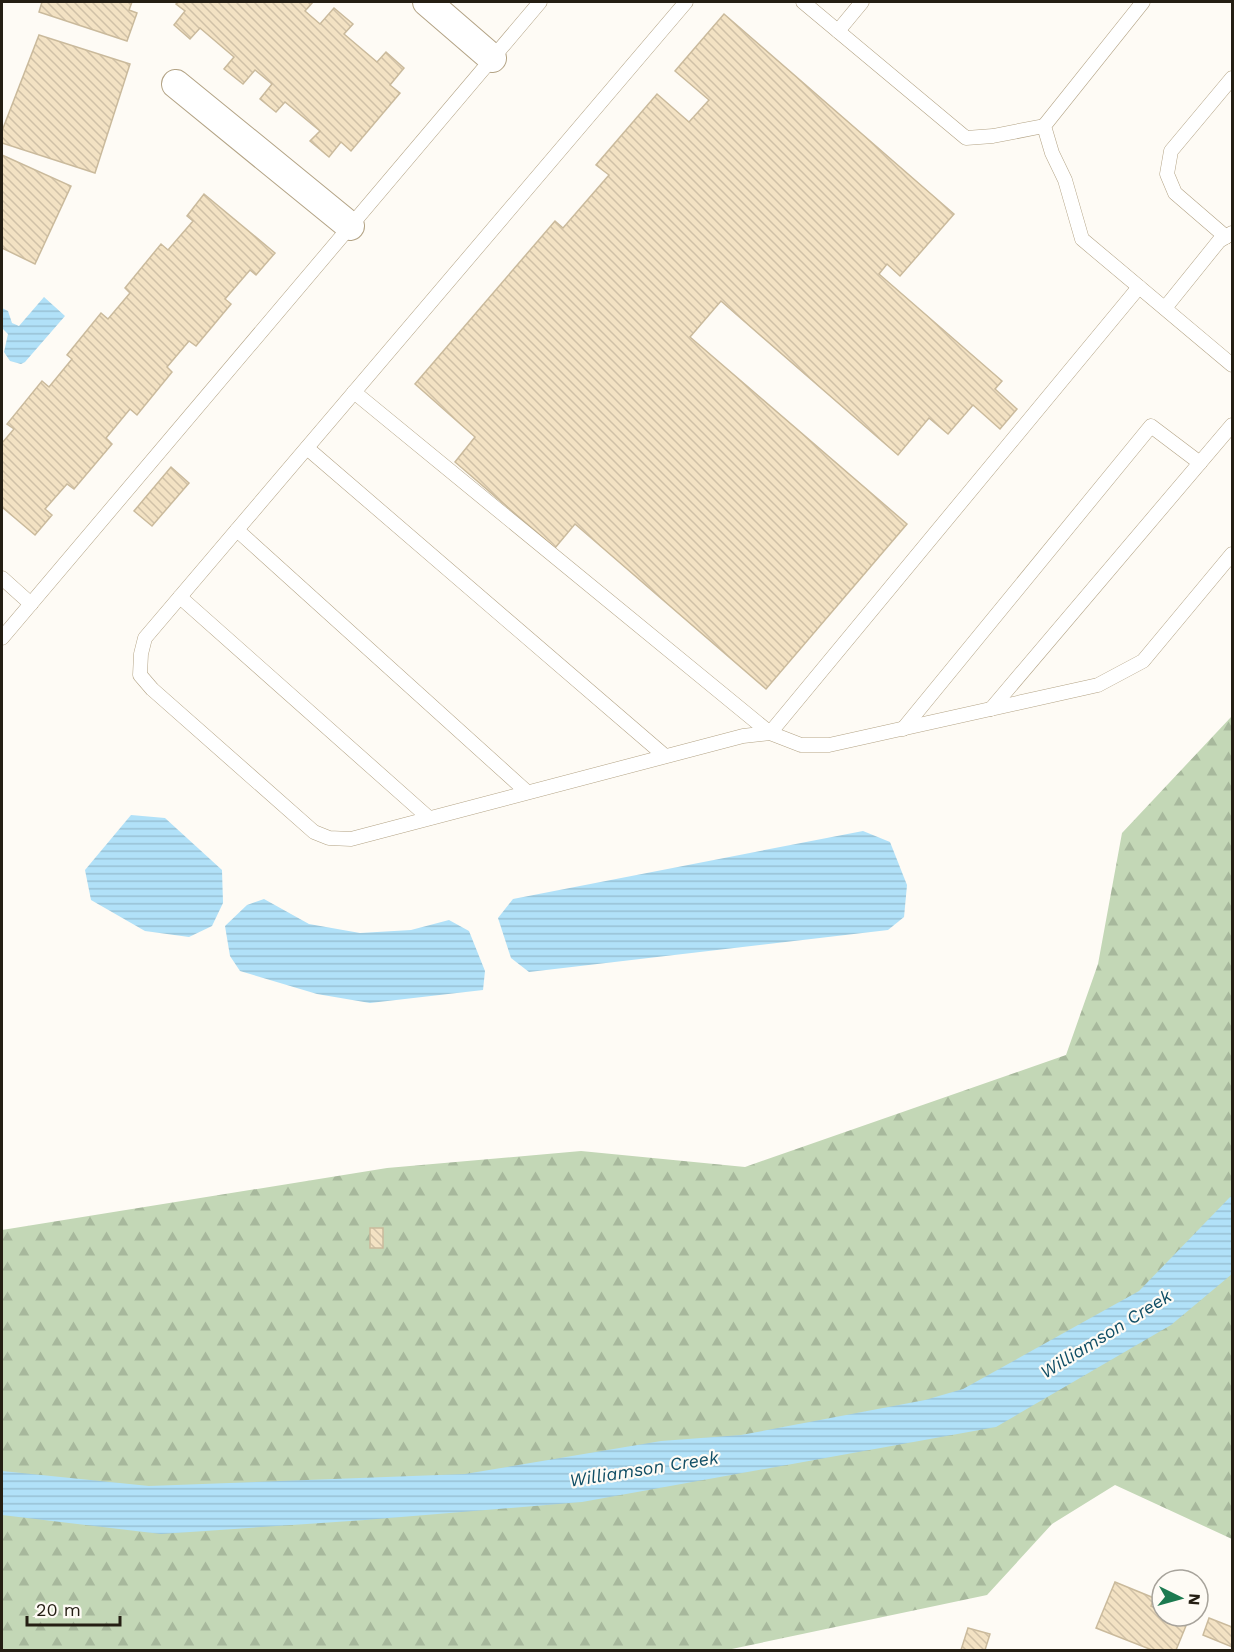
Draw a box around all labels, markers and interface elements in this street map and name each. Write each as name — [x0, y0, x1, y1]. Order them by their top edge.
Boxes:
water label: Williamson Creek — [1036, 1284, 1176, 1382]
water label: Williamson Creek — [568, 1446, 721, 1491]
north arrow — [1150, 1568, 1210, 1628]
scale bar — [27, 1589, 120, 1627]
text: N — [1184, 1593, 1204, 1606]
text: 20 m — [36, 1599, 81, 1620]

